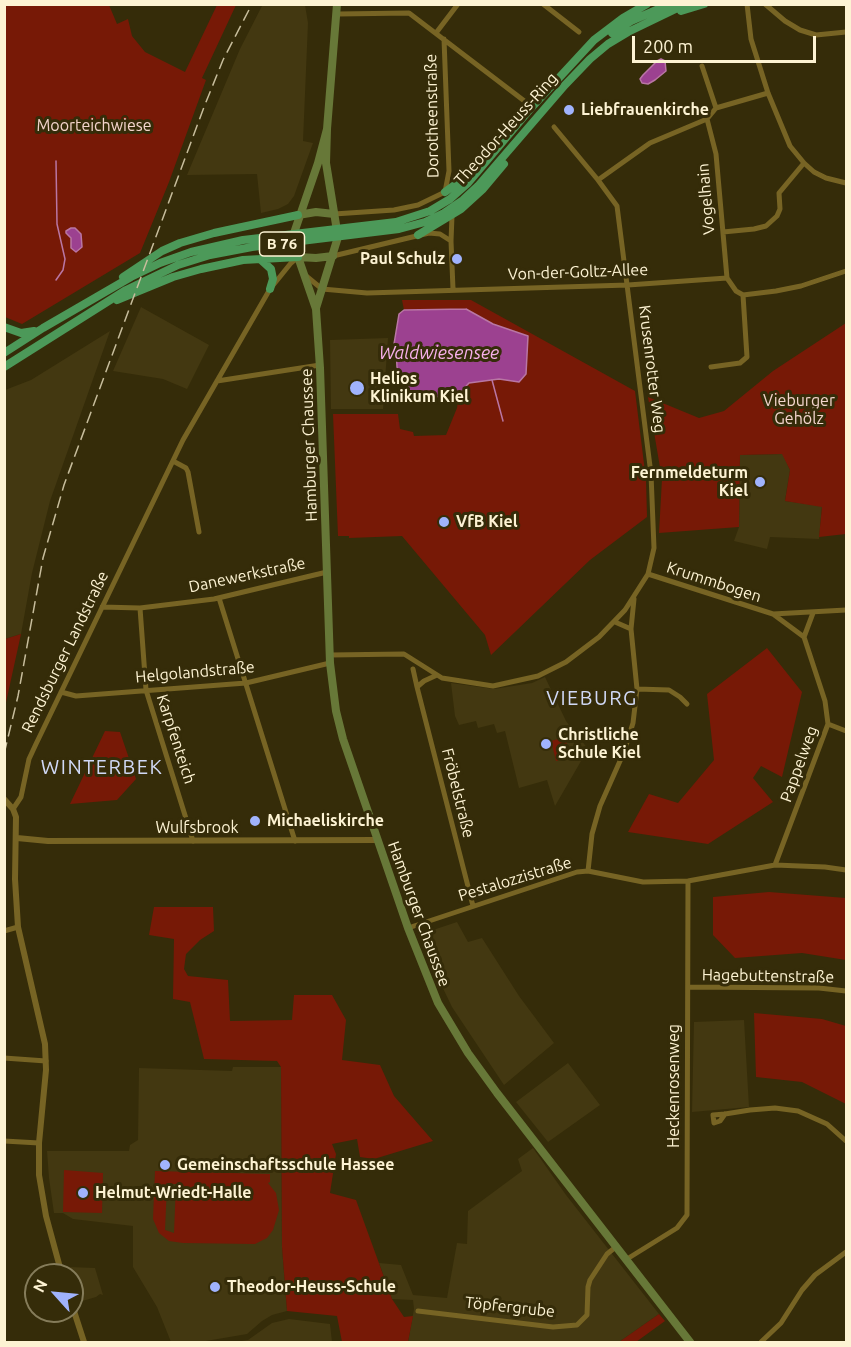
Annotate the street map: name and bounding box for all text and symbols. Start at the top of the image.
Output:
scale bar [635,24,820,62]
text: 200 m [643,36,693,56]
street label: Dorotheenstraße [421,54,443,178]
street label: Theodor-Heuss-Ring [450,69,562,189]
place label: Liebfrauenkirche [581,100,709,120]
marker: Liebfrauenkirche [562,103,576,117]
park label: Moorteichwiese [36,116,152,136]
street label: Vogelhain [693,163,719,235]
road number: B 76 [260,232,304,256]
place label: Paul Schulz [360,249,445,269]
marker: Paul Schulz [450,252,464,266]
street label: Von-der-Goltz-Allee [508,260,648,284]
street label: Krusenrotter Weg [635,304,669,434]
water label: Waldwiesensee [379,342,499,364]
street label: Hamburger Chaussee [297,368,321,522]
place label: Helios Klinikum Kiel [370,369,469,407]
marker: Helios Klinikum Kiel [348,379,366,397]
park label: Vieburger Gehölz [763,391,835,429]
place label: Fernmeldeturm Kiel [631,463,748,501]
marker: Fernmeldeturm Kiel [753,475,767,489]
place label: VfB Kiel [456,512,518,532]
marker: VfB Kiel [437,515,451,529]
street label: Danewerkstraße [187,553,307,597]
street label: Krummbogen [664,558,764,606]
street label: Rendsburger Landstraße [17,568,113,736]
street label: Helgolandstraße [135,657,255,687]
district label: VIEBURG [546,686,638,710]
street label: Karpfenteich [153,692,199,786]
street label: Pappelweg [776,723,822,805]
place label: Christliche Schule Kiel [558,725,641,763]
marker: Christliche Schule Kiel [539,737,553,751]
street label: Fröbelstraße [438,746,478,840]
district label: WINTERBEK [41,755,163,779]
place label: Michaeliskirche [267,811,384,831]
marker: Michaeliskirche [248,814,262,828]
street label: Wulfsbrook [155,818,239,838]
street label: Hamburger Chaussee [384,839,454,989]
street label: Pestalozzistraße [456,853,574,905]
street label: Hagebuttenstraße [702,965,834,987]
street label: Heckenrosenweg [664,1024,684,1148]
place label: Gemeinschaftsschule Hassee [177,1155,394,1175]
marker: Gemeinschaftsschule Hassee [158,1158,172,1172]
place label: Helmut-Wriedt-Halle [95,1183,251,1203]
marker: Helmut-Wriedt-Halle [76,1186,90,1200]
north arrow [24,1263,84,1323]
text: N [29,1276,50,1295]
place label: Theodor-Heuss-Schule [227,1277,396,1297]
marker: Theodor-Heuss-Schule [208,1280,222,1294]
street label: Töpfergrube [464,1293,556,1321]

